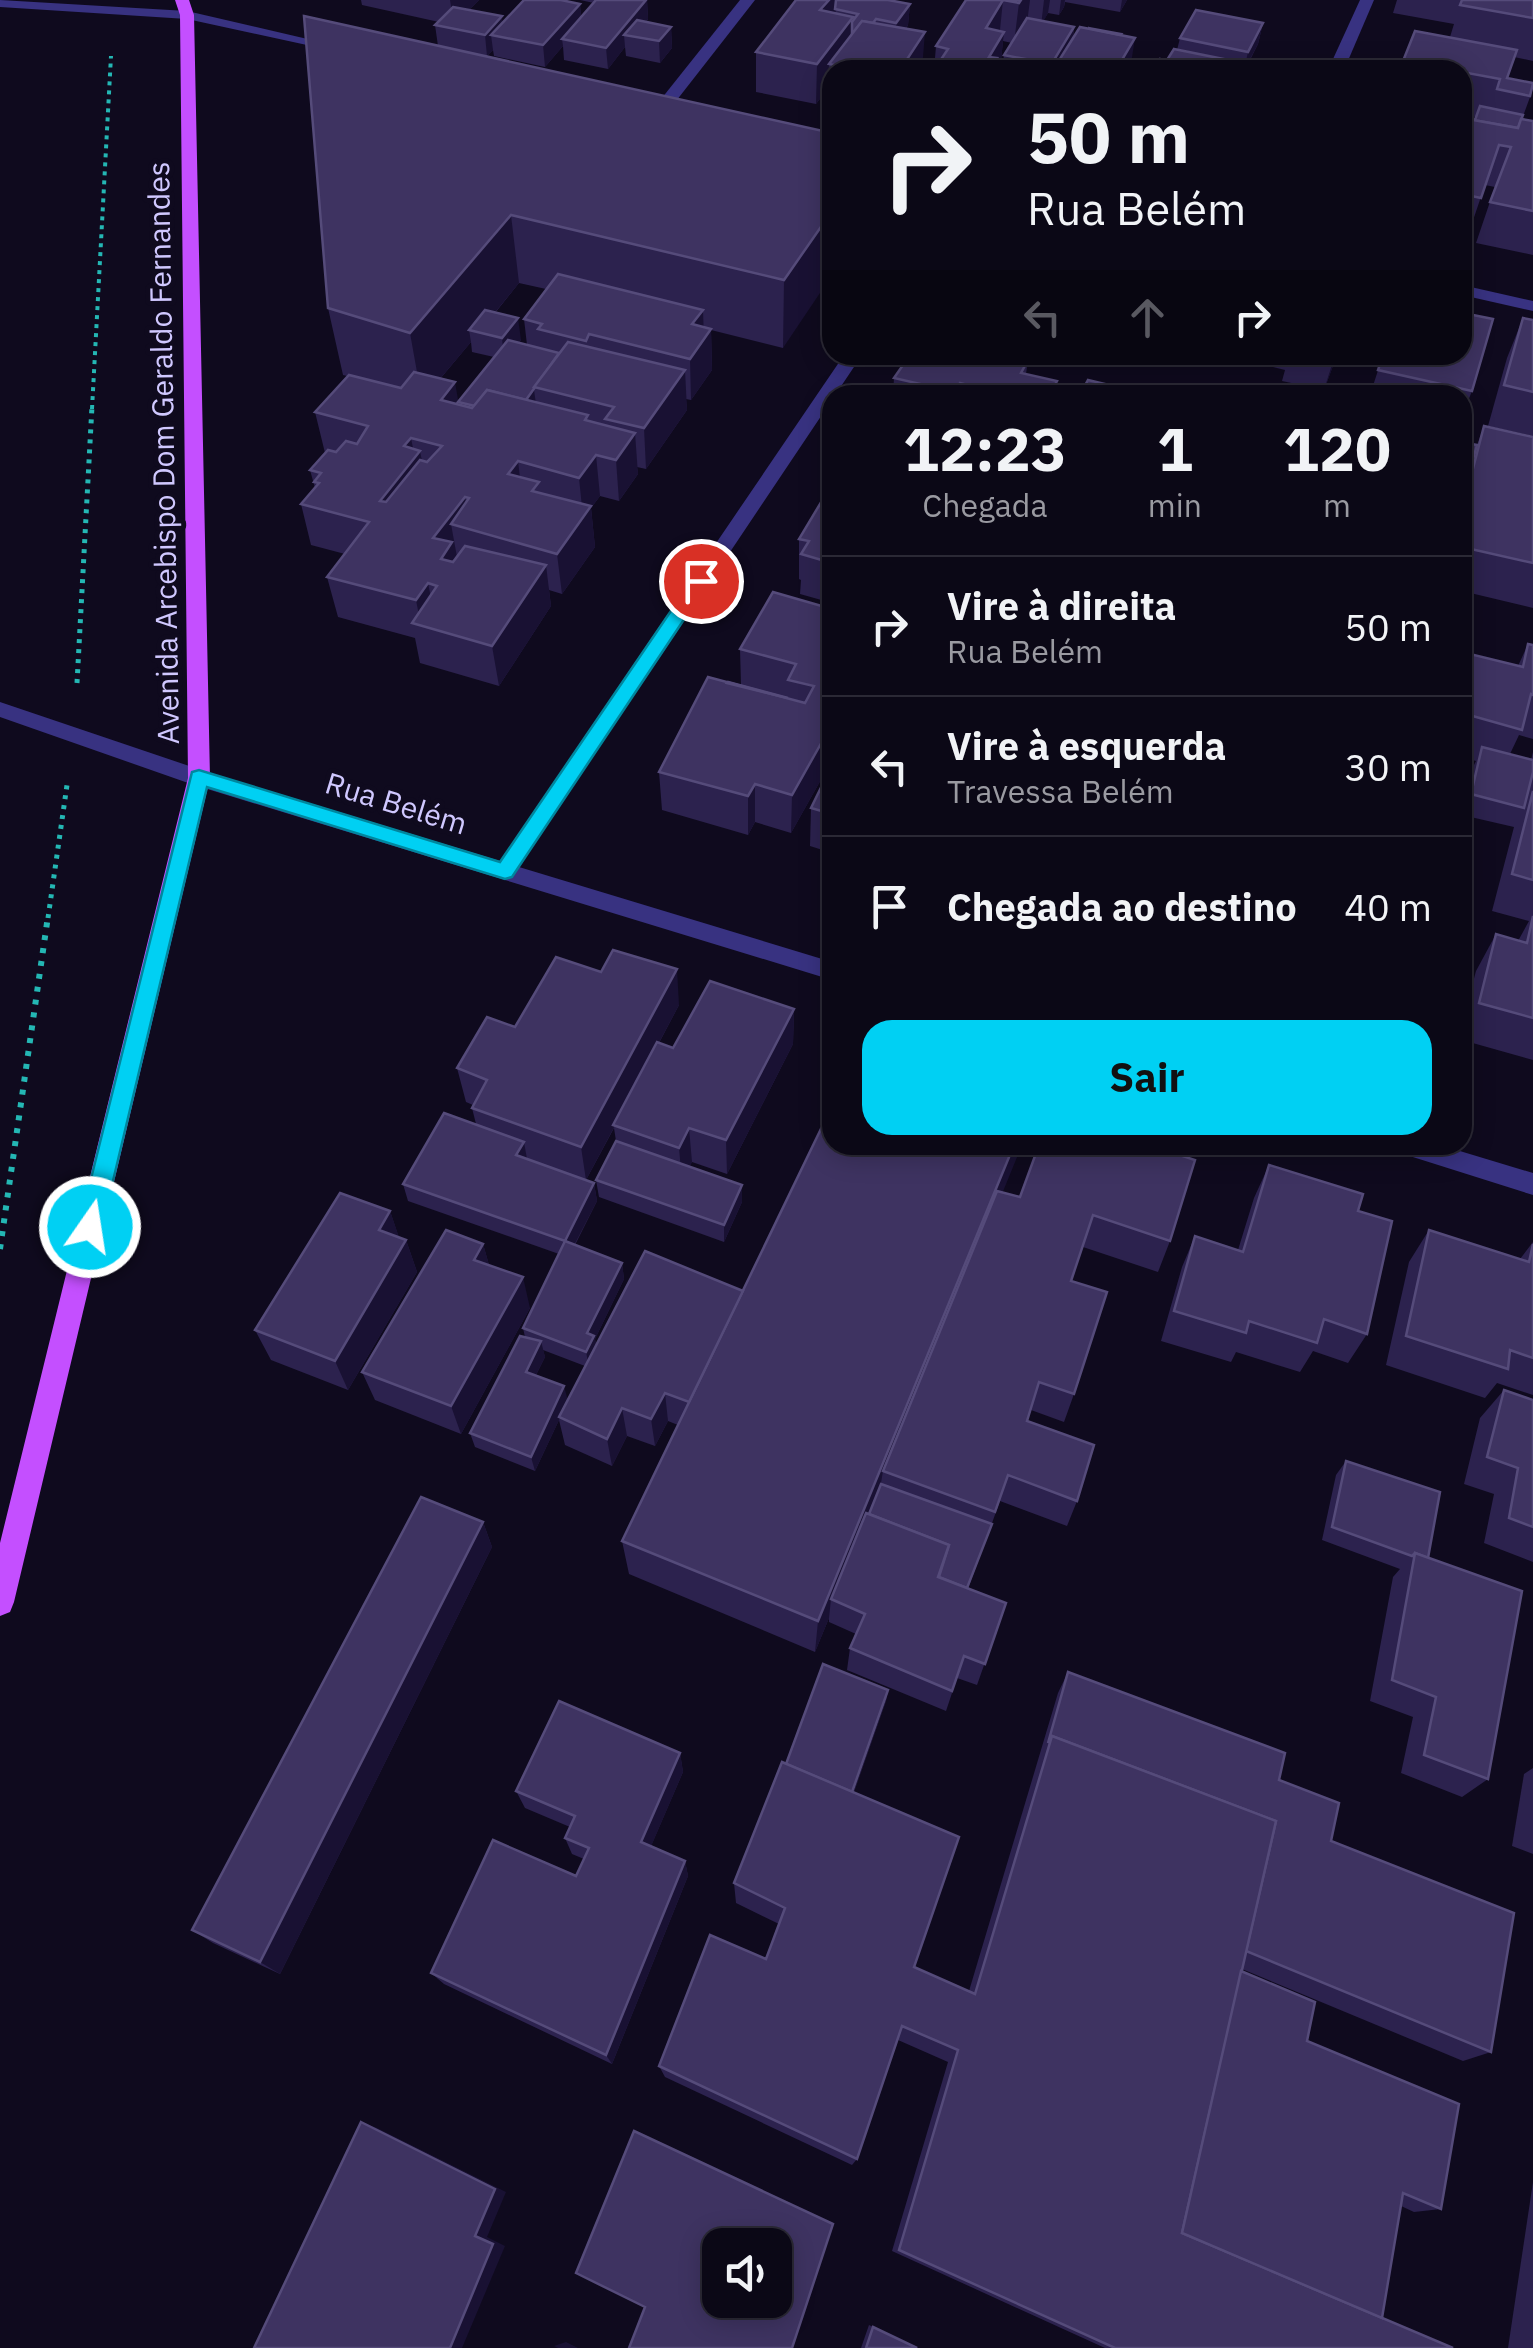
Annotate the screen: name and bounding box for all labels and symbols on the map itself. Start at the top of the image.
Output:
street label: Avenida Arcebispo Dom Geraldo Fernandes [138,161,187,745]
pin [659,539,744,624]
street label: Rua Belém [321,763,472,843]
position arrow [38,1175,142,1279]

